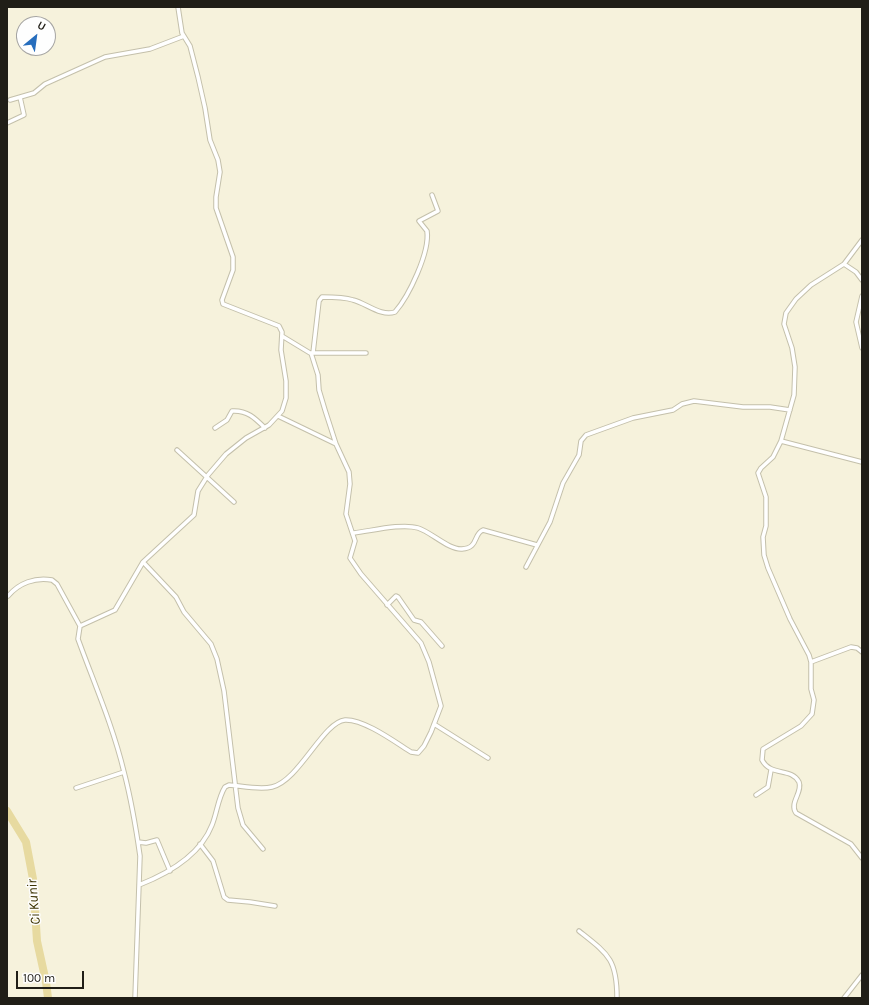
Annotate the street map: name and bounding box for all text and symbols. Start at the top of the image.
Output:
north arrow [16,16,56,56]
text: U [35,18,48,33]
water label: Ci Kunir [24,878,44,926]
scale bar [18,963,86,989]
text: 100 m [23,971,55,985]

